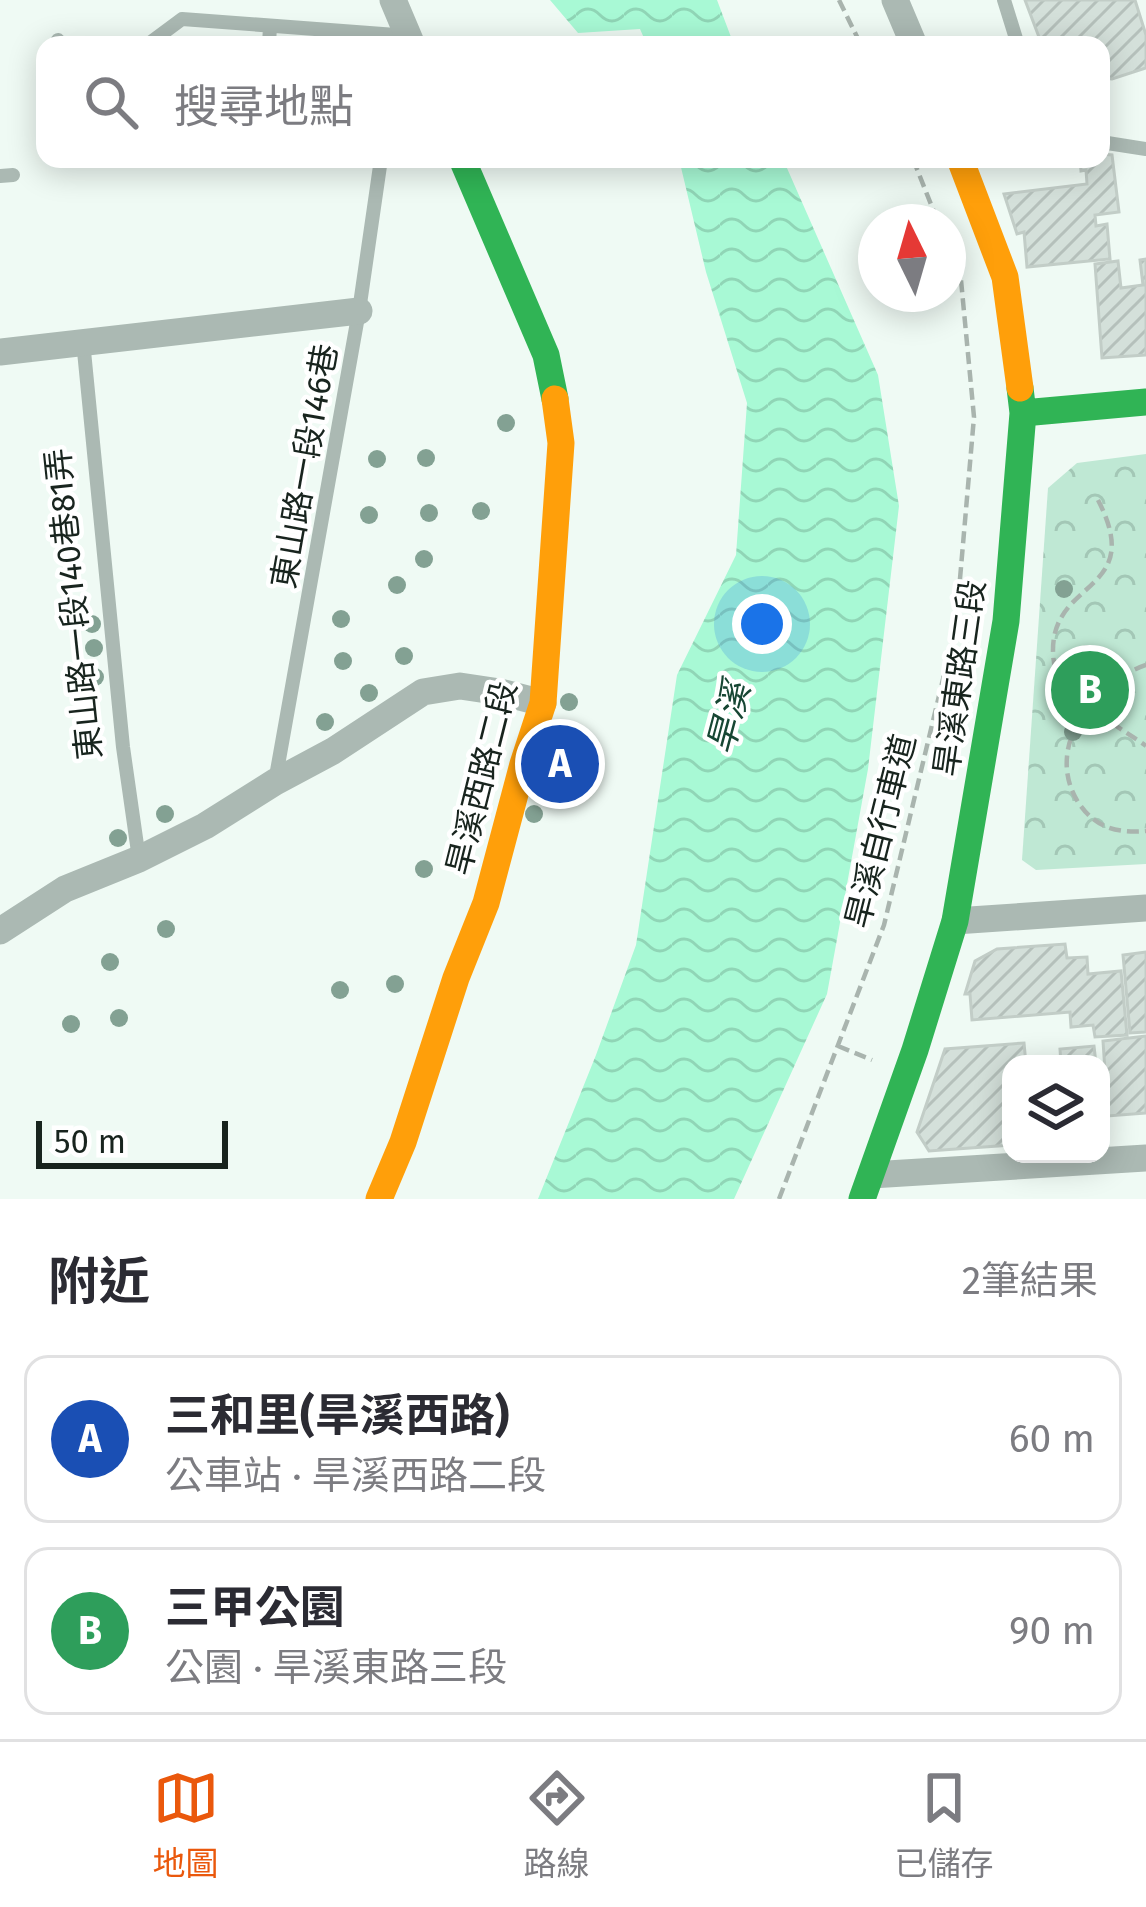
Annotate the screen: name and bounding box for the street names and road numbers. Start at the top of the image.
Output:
street label: 東山路一段146巷 [264,341,346,591]
street label: 東山路一段140巷81弄 [38,446,110,762]
street label: 旱溪東路三段 [926,577,994,779]
street label: 旱溪西路二段 [439,677,525,879]
street label: 旱溪自行車道 [838,730,924,932]

